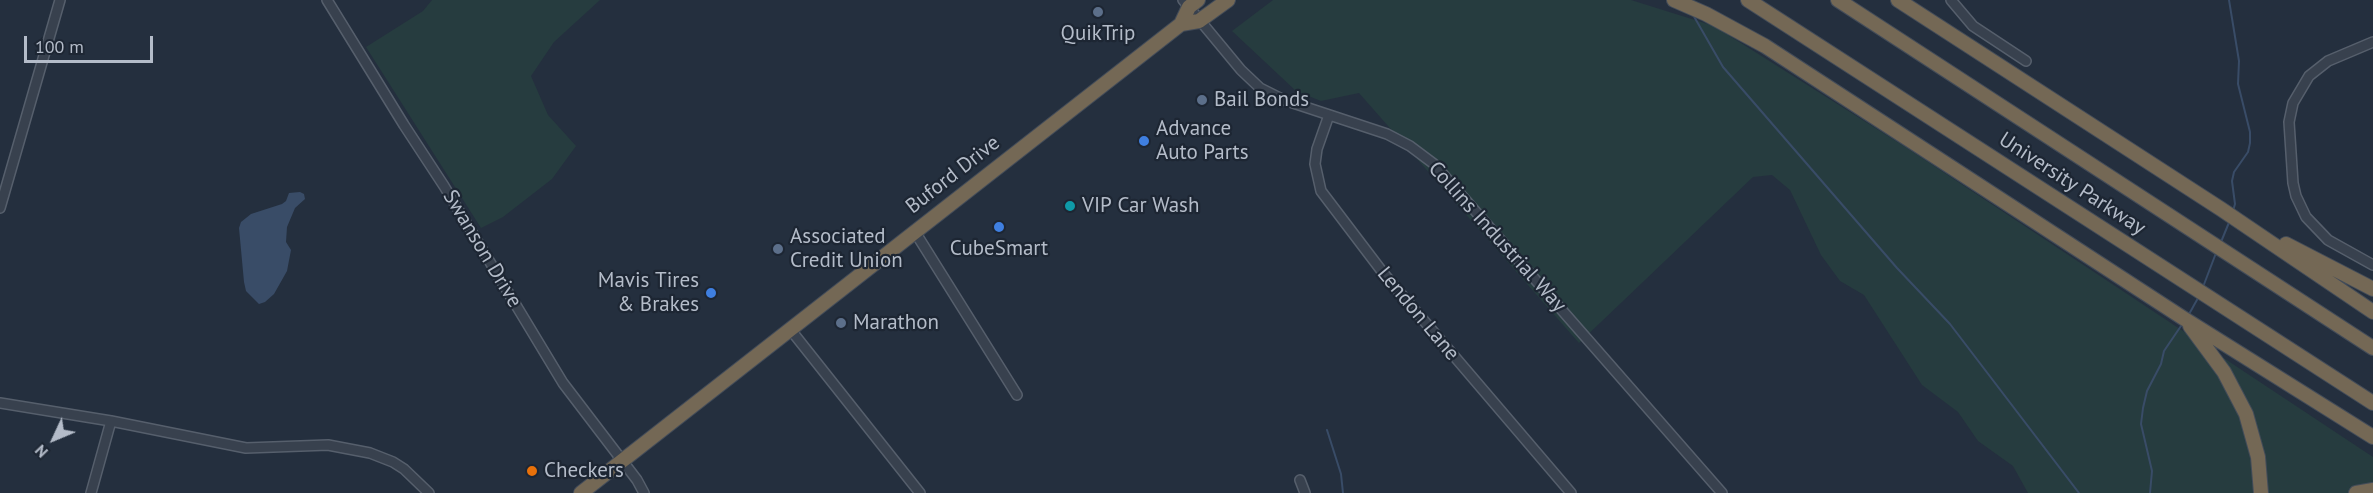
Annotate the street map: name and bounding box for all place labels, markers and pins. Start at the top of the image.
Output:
marker: QuikTrip [1091,5,1105,19]
place label: QuikTrip [1061,21,1135,47]
place label: Bail Bonds [1214,87,1309,113]
marker: Bail Bonds [1195,93,1209,107]
place label: Advance Auto Parts [1156,116,1249,166]
marker: Advance Auto Parts [1137,134,1151,148]
place label: VIP Car Wash [1082,193,1199,219]
marker: VIP Car Wash [1063,199,1077,213]
marker: CubeSmart [992,220,1006,234]
place label: Associated Credit Union [790,224,903,274]
place label: CubeSmart [950,236,1048,262]
marker: Associated Credit Union [771,242,785,256]
place label: Mavis Tires & Brakes [598,268,699,318]
marker: Mavis Tires & Brakes [704,286,718,300]
place label: Marathon [853,310,939,336]
marker: Marathon [834,316,848,330]
place label: Checkers [544,458,624,484]
marker: Checkers [525,464,539,478]

